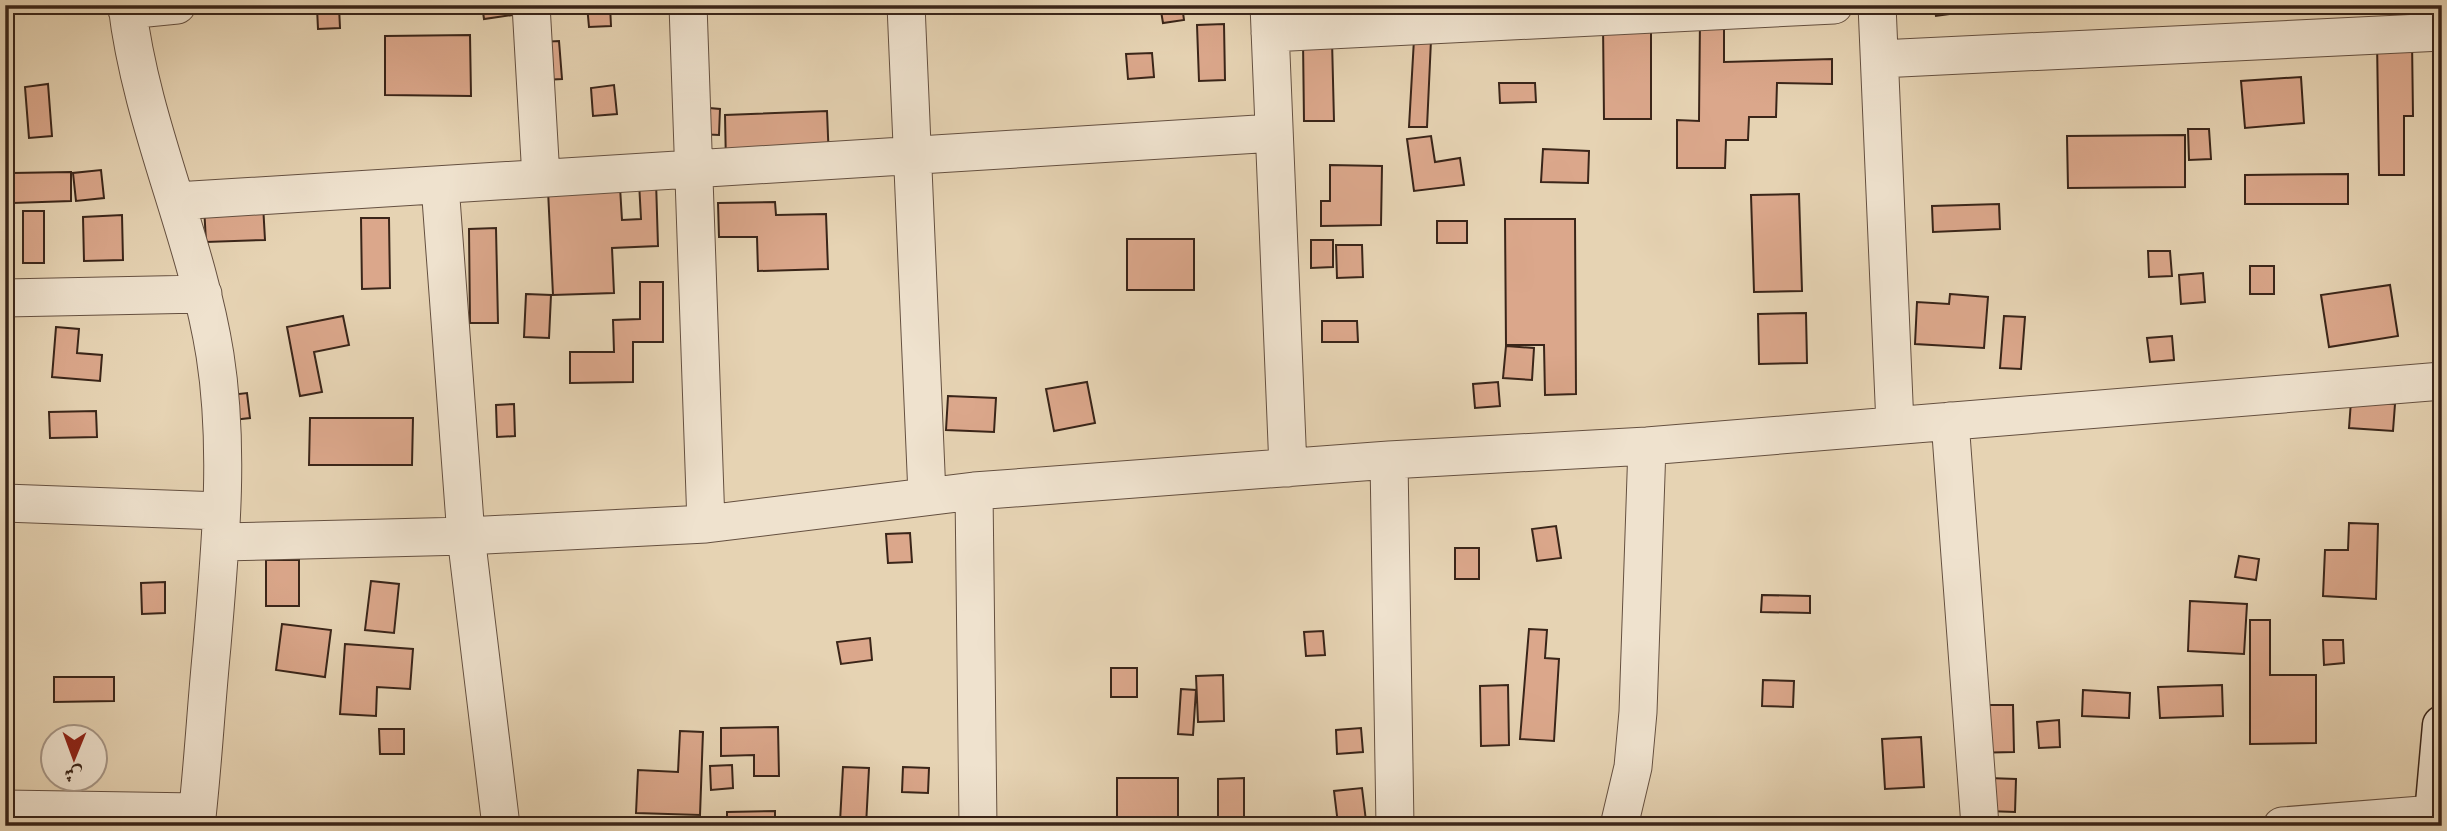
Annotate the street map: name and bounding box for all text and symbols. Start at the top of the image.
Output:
north arrow [38,722,108,792]
text: ش [64,763,83,786]

